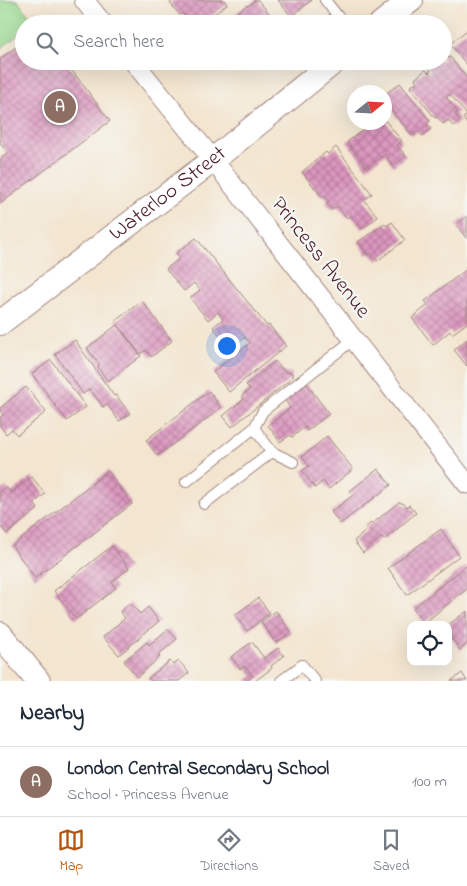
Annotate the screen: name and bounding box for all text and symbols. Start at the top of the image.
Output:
search box [15,15,452,70]
icon: search [33,29,61,57]
text: Search here [73,29,164,56]
north arrow [347,85,392,130]
pin: A [44,88,76,126]
street label: Waterloo Street [103,138,235,250]
street label: Princess Avenue [262,190,378,326]
your location [214,333,240,359]
map controls [407,621,452,666]
button: locate [407,621,452,666]
text: Nearby [20,699,84,729]
text: London Central Secondary School [67,756,329,783]
text: A [31,770,41,794]
text: 100 m [412,770,447,794]
text: School · Princess Avenue [67,783,229,807]
tab: Map [57,826,85,877]
tab: Directions [200,826,258,877]
tab: Saved [373,826,410,877]

